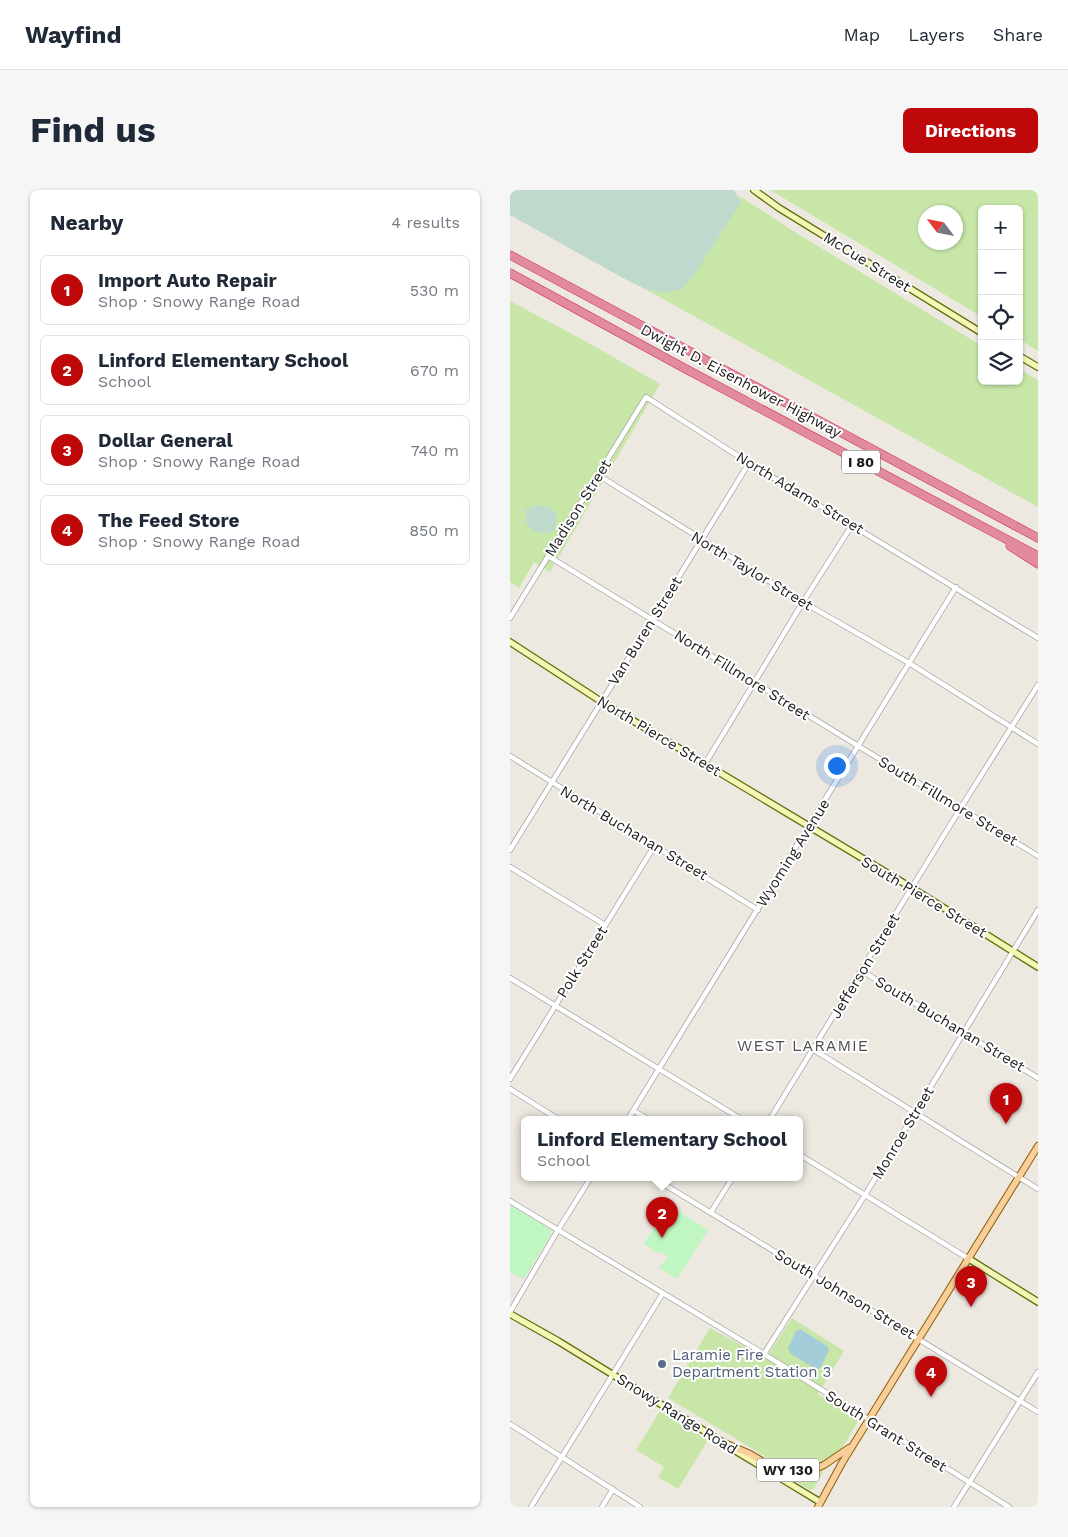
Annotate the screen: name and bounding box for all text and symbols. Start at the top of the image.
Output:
text: Wayfind [25,21,121,49]
text: Map [843,24,880,45]
text: Layers [908,24,965,45]
text: Share [993,24,1043,45]
button: Directions [903,108,1038,153]
text: Find us [30,109,156,151]
north arrow [918,205,963,250]
map controls [978,205,1023,385]
button: + [978,205,1023,250]
text: Nearby [50,210,123,235]
text: 4 results [391,213,460,232]
street label: McCue Street [820,228,915,296]
button: − [978,250,1023,295]
text: Import Auto Repair [98,269,277,292]
text: 1 [64,281,70,300]
text: 530 m [410,281,459,300]
text: Shop · Snowy Range Road [98,292,300,311]
button: locate [978,295,1023,340]
street label: Dwight D. Eisenhower Highway [638,320,845,442]
button: layers [978,340,1023,385]
text: Linford Elementary School [98,349,348,372]
text: 2 [62,361,72,380]
text: 670 m [410,361,459,380]
text: School [98,372,151,391]
text: Dollar General [98,429,233,452]
text: 3 [62,441,72,460]
text: 740 m [411,441,459,460]
street label: North Adams Street [733,448,868,539]
road number: I 80 [842,450,880,474]
text: Shop · Snowy Range Road [98,452,300,471]
street label: Madison Street [541,456,615,560]
text: The Feed Store [98,509,240,532]
text: 4 [62,521,72,540]
text: 850 m [409,521,459,540]
street label: North Taylor Street [688,528,817,615]
text: Shop · Snowy Range Road [98,532,300,551]
street label: Van Buren Street [604,573,686,689]
street label: North Fillmore Street [671,626,814,725]
street label: North Pierce Street [594,692,725,780]
street label: South Fillmore Street [875,752,1021,850]
your location [824,753,850,779]
street label: North Buchanan Street [557,782,712,885]
street label: Wyoming Avenue [752,796,834,910]
street label: South Pierce Street [858,852,991,942]
street label: Jefferson Street [827,910,904,1022]
street label: Polk Street [553,922,611,1001]
street label: South Buchanan Street [872,972,1029,1076]
district label: WEST LARAMIE [737,1036,869,1055]
street label: Monroe Street [868,1083,938,1183]
pin: 1 [990,1083,1022,1124]
popup [521,1116,803,1181]
text: Linford Elementary School [537,1128,787,1151]
text: School [537,1151,590,1170]
pin: 2 [646,1197,678,1238]
street label: South Johnson Street [772,1245,919,1343]
pin: 3 [955,1266,987,1307]
place label: Laramie Fire Department Station 3 [672,1346,831,1381]
pin: 4 [915,1356,947,1397]
marker: Laramie Fire Department Station 3 [656,1358,668,1370]
street label: Snowy Range Road [613,1370,741,1458]
street label: South Grant Street [822,1386,951,1476]
road number: WY 130 [757,1458,819,1482]

